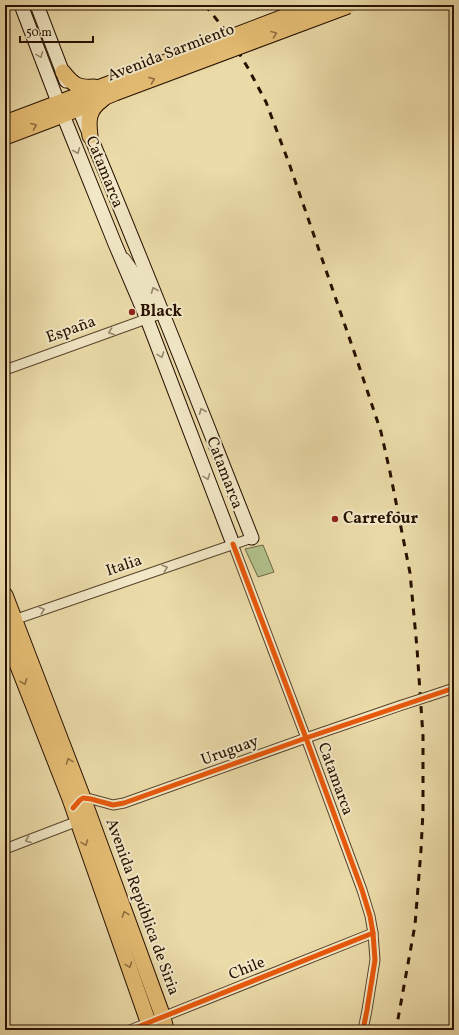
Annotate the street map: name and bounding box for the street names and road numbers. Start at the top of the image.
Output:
street label: Avenida Sarmiento [104,19,238,87]
street label: Catamarca [80,133,128,211]
street label: España [43,311,99,349]
street label: Catamarca [200,434,248,512]
street label: Italia [103,550,145,582]
street label: Uruguay [198,730,262,772]
street label: Catamarca [312,740,358,818]
street label: Avenida República de Siria [100,816,184,998]
street label: Chile [226,952,268,986]

